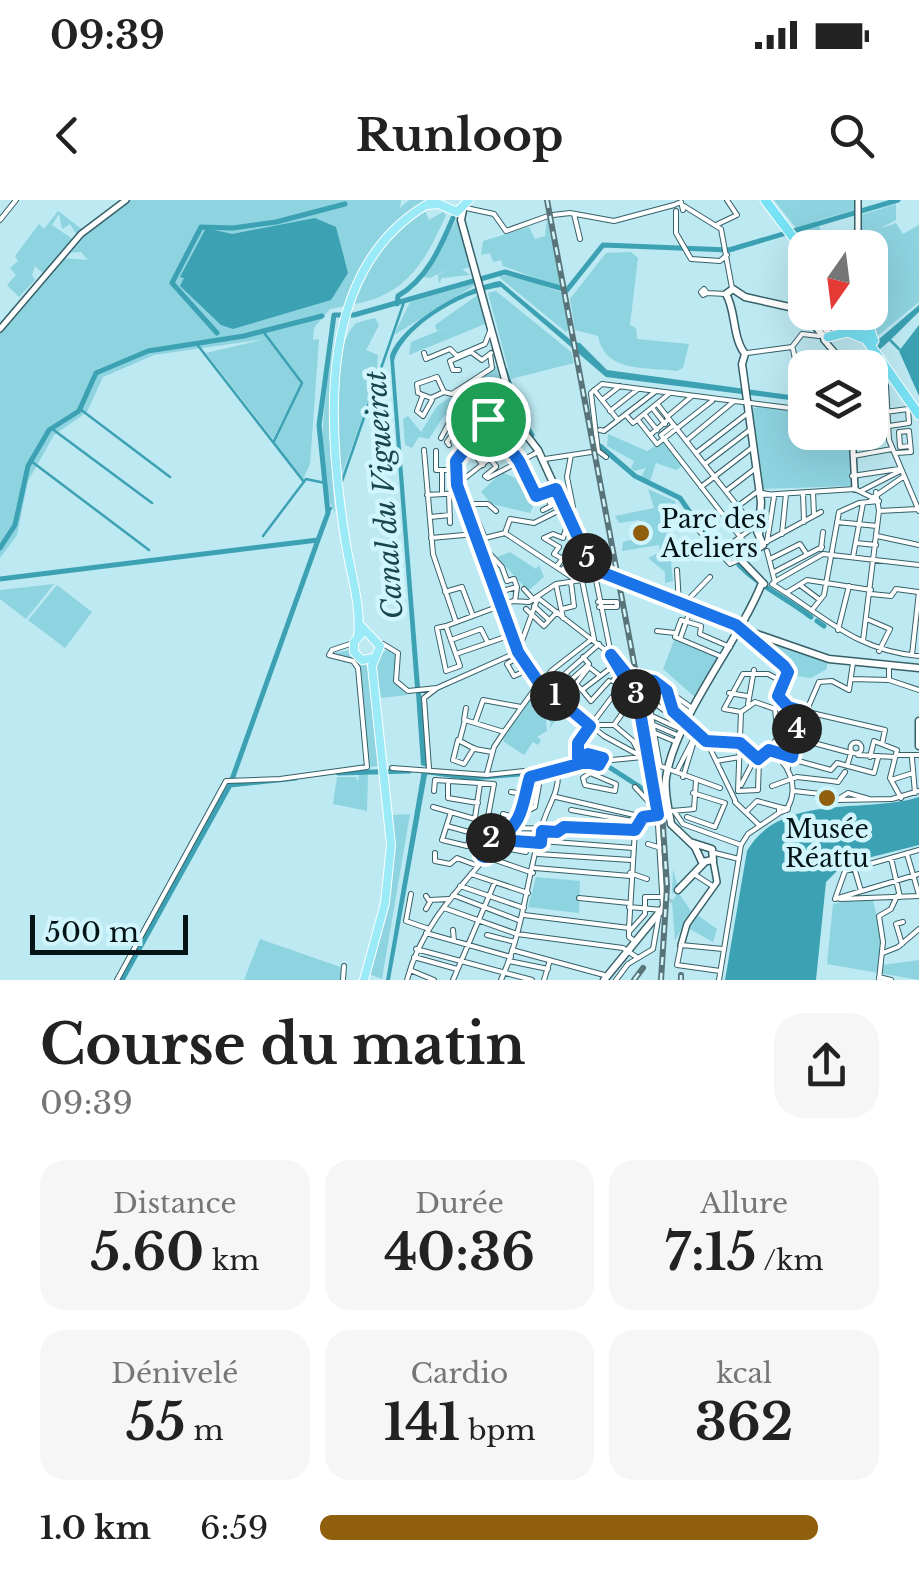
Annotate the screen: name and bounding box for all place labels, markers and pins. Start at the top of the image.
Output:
pin [446,377,531,462]
place label: Parc des Ateliers [660,504,767,564]
marker: Parc des Ateliers [630,522,652,544]
pin: 5 [562,533,612,583]
pin: 3 [611,669,661,719]
pin: 1 [530,671,580,721]
pin: 4 [772,704,822,754]
marker: Musée Réattu [816,787,838,809]
pin: 2 [466,813,516,863]
place label: Musée Réattu [785,814,869,874]

